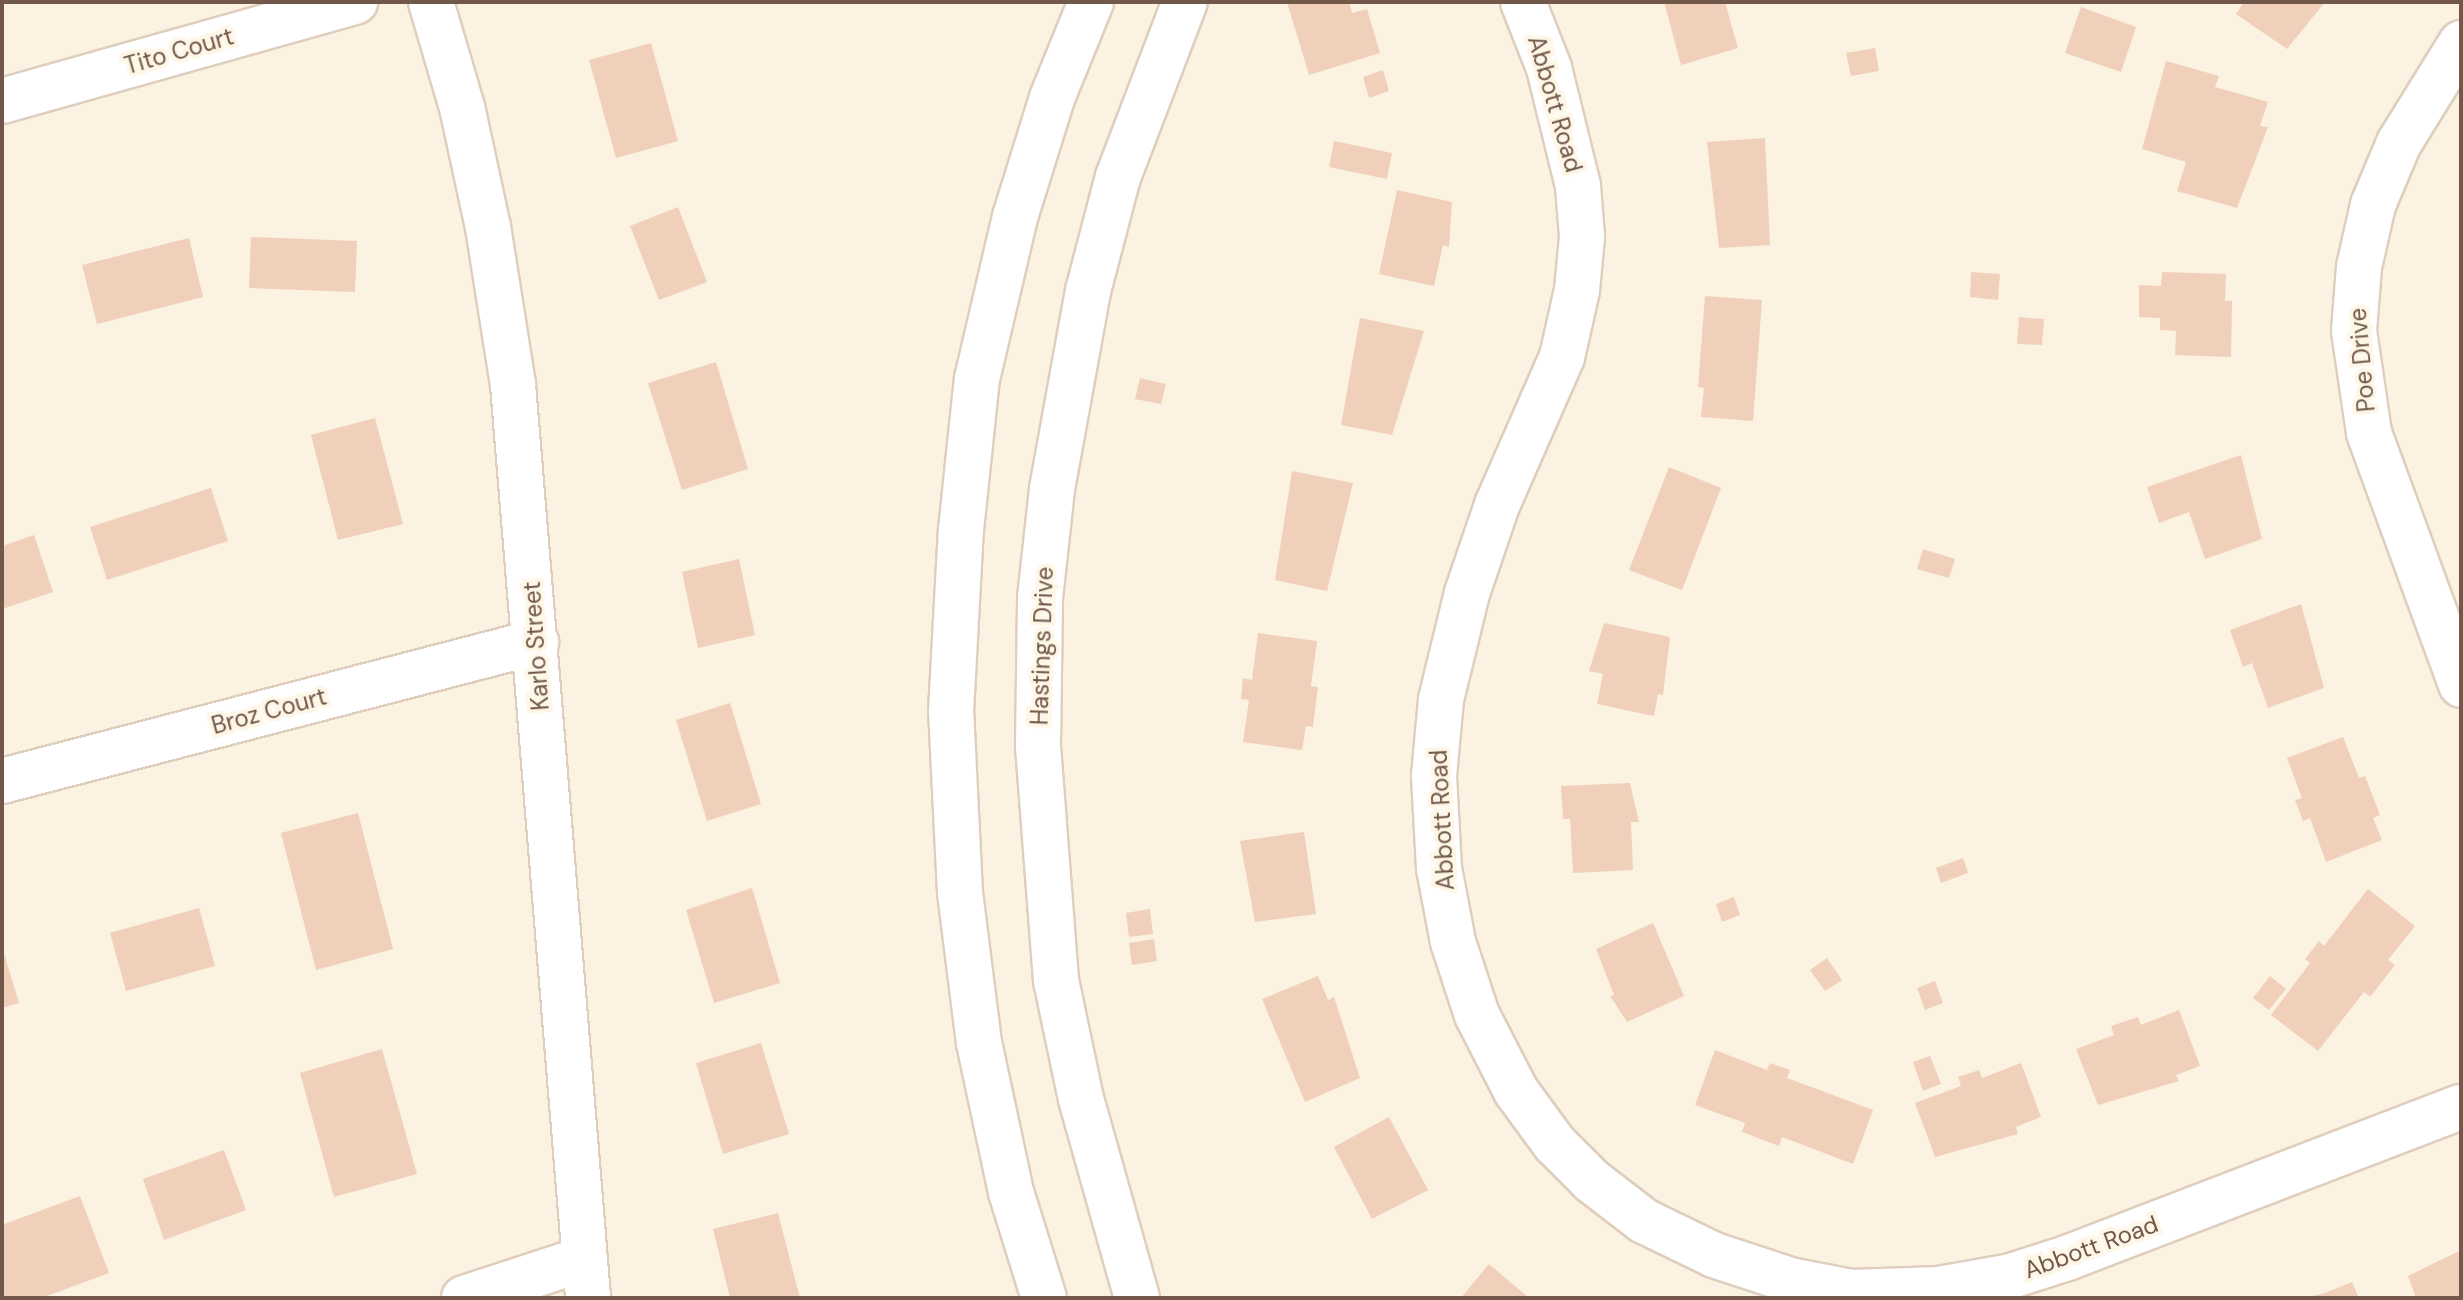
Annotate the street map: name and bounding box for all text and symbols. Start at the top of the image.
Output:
street label: Tito Court [121,22,237,80]
street label: Abbott Road [1522,32,1588,176]
street label: Poe Drive [2343,307,2381,413]
street label: Hastings Drive [1025,566,1059,726]
street label: Karlo Street [517,580,555,712]
street label: Broz Court [208,682,330,740]
street label: Abbott Road [1424,749,1460,891]
street label: Abbott Road [2020,1209,2162,1285]

